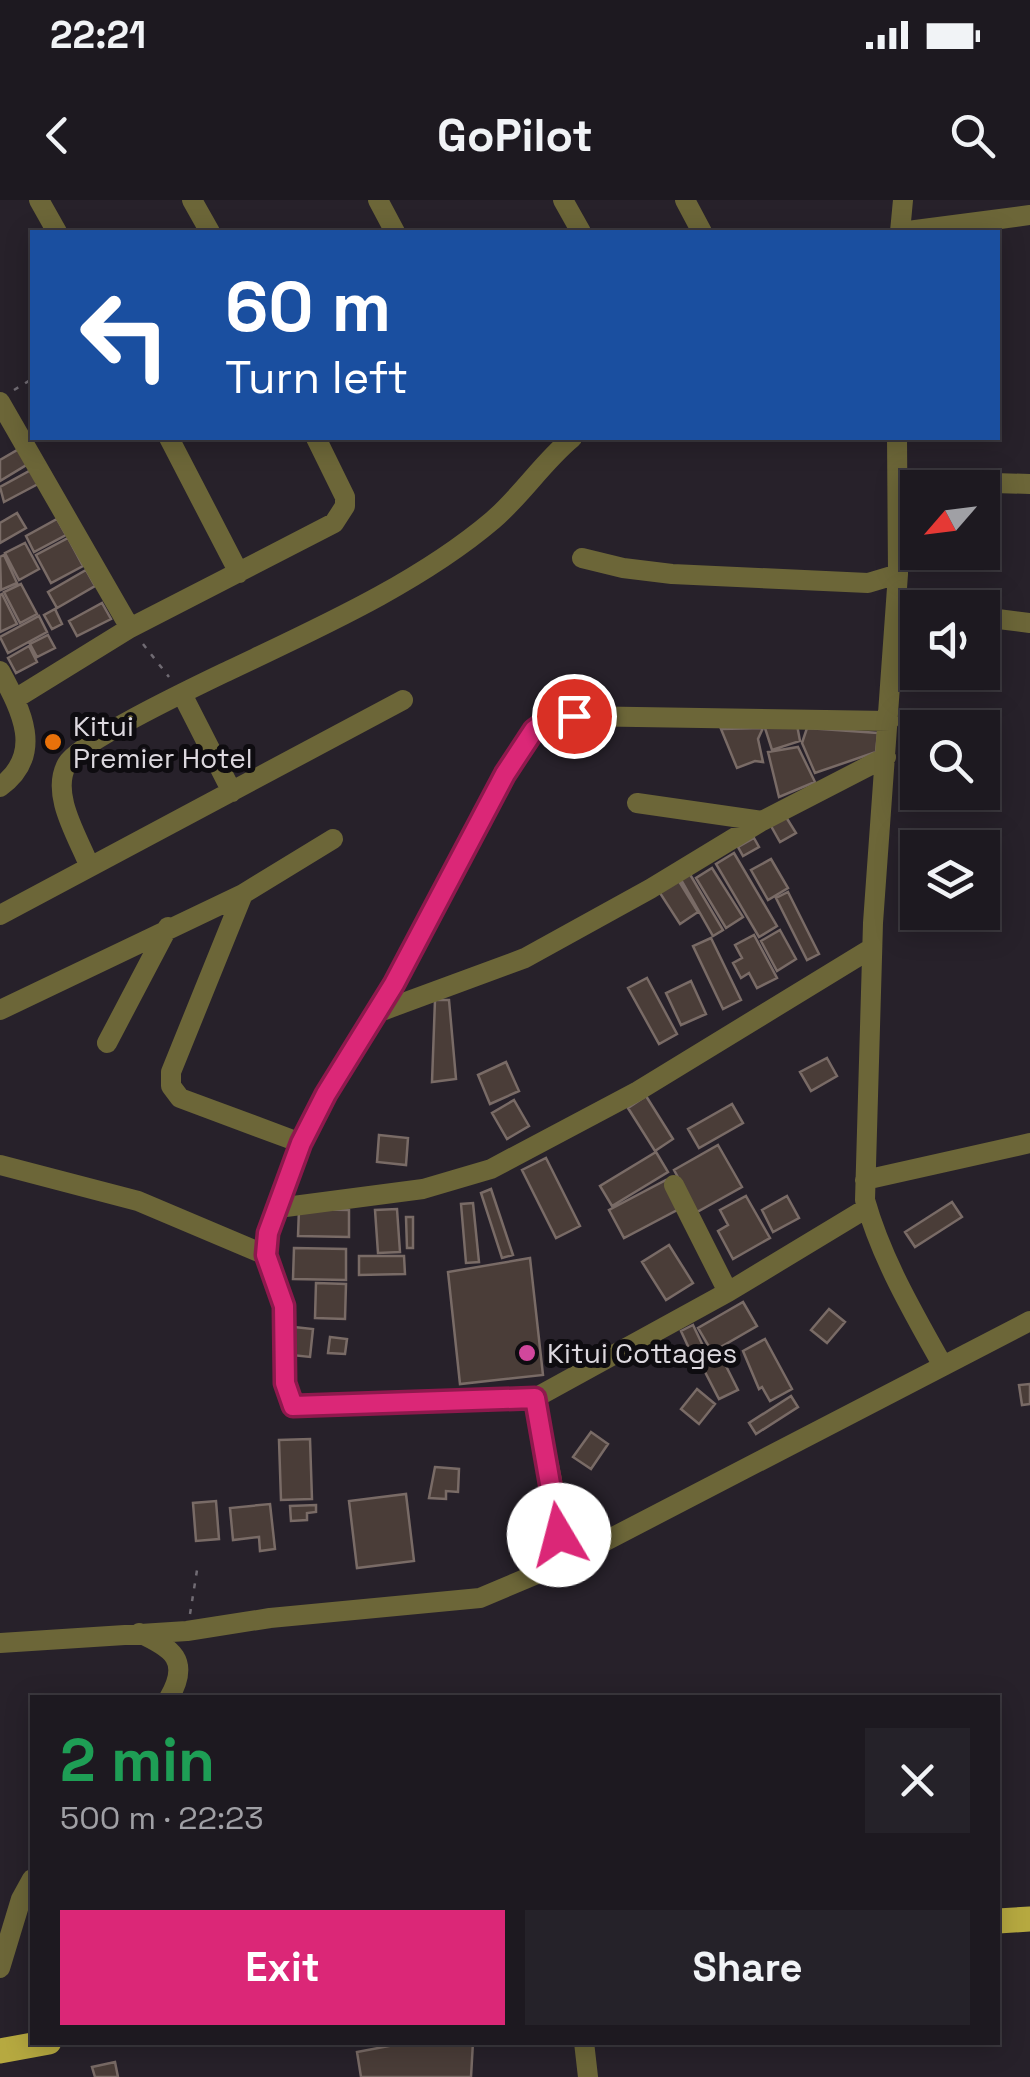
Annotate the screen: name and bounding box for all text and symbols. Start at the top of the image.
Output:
text: 22:21 [50,11,146,59]
text: GoPilot [437,107,593,164]
icon: back [30,108,85,163]
icon: search [945,108,1000,163]
text: 60 m [225,262,391,351]
icon: left [60,270,190,400]
text: Turn left [225,349,408,406]
north arrow [900,470,1000,570]
map controls [900,470,1000,930]
button: sound [900,590,1000,690]
pin [532,674,617,759]
icon: arrive [547,689,602,744]
place label: Kitui Premier Hotel [73,708,253,776]
button: search [900,710,1000,810]
marker: Kitui Premier Hotel [42,731,64,753]
button: layers [900,830,1000,930]
place label: Kitui Cottages [547,1335,737,1371]
marker: Kitui Cottages [516,1342,538,1364]
position arrow [507,1483,611,1587]
text: 2 min [60,1722,215,1799]
button: close [865,1728,970,1833]
text: 500 m · 22:23 [60,1798,264,1838]
button: Exit [60,1910,505,2025]
button: Share [525,1910,970,2025]

